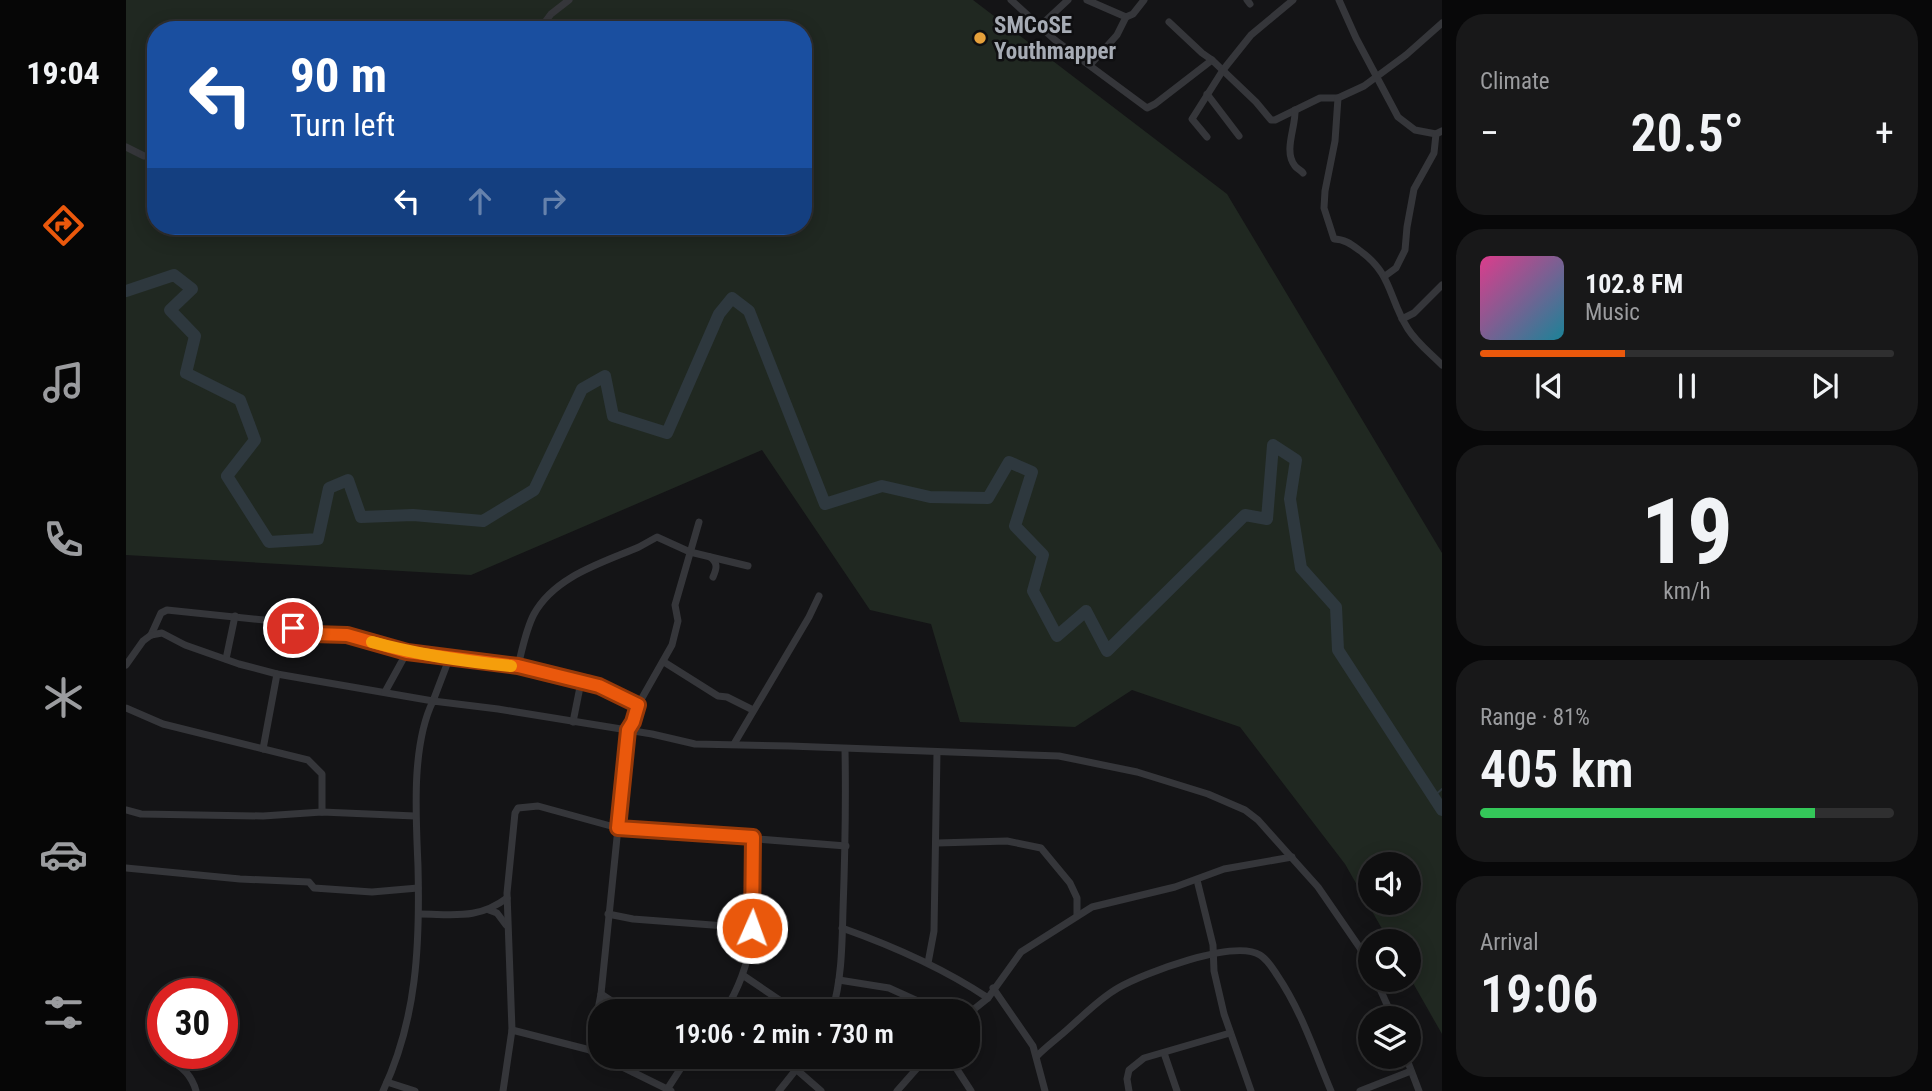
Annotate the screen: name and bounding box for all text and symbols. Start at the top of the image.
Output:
place label: SMCoSE Youthmapper [994,12,1117,65]
marker: SMCoSE Youthmapper [972,30,988,46]
text: 90 m [290,47,387,104]
icon: left [175,49,266,140]
text: 19:04 [26,54,100,92]
text: Climate [1480,68,1550,95]
text: 20.5° [1630,103,1744,164]
text: Turn left [290,106,395,144]
text: − [1480,111,1499,155]
text: + [1875,111,1894,155]
icon: left [388,182,426,220]
icon: ahead [461,182,499,220]
icon: right [534,182,572,220]
icon: directions [39,201,88,250]
text: 102.8 FM [1585,269,1683,299]
text: Music [1585,299,1640,326]
icon: music [39,358,88,407]
icon: previous [1530,367,1568,405]
icon: pause [1668,367,1706,405]
icon: next [1806,367,1844,405]
text: 19 [1641,479,1733,585]
icon: phone [39,515,88,564]
text: km/h [1663,578,1711,605]
pin [263,598,323,658]
icon: arrive [274,609,312,647]
icon: climate [39,673,88,722]
text: Range · 81% [1480,704,1590,731]
text: 405 km [1480,739,1634,800]
icon: car [39,830,88,879]
map controls [1358,852,1421,1069]
button: sound [1358,852,1421,915]
position arrow [715,891,789,965]
button: search [1358,929,1421,992]
text: Arrival [1480,929,1539,956]
text: 19:06 [1480,964,1598,1025]
speed limit sign: 30 [147,978,238,1069]
icon: filters [39,988,88,1037]
button: layers [1358,1006,1421,1069]
text: 19:06 · 2 min · 730 m [674,1019,894,1049]

